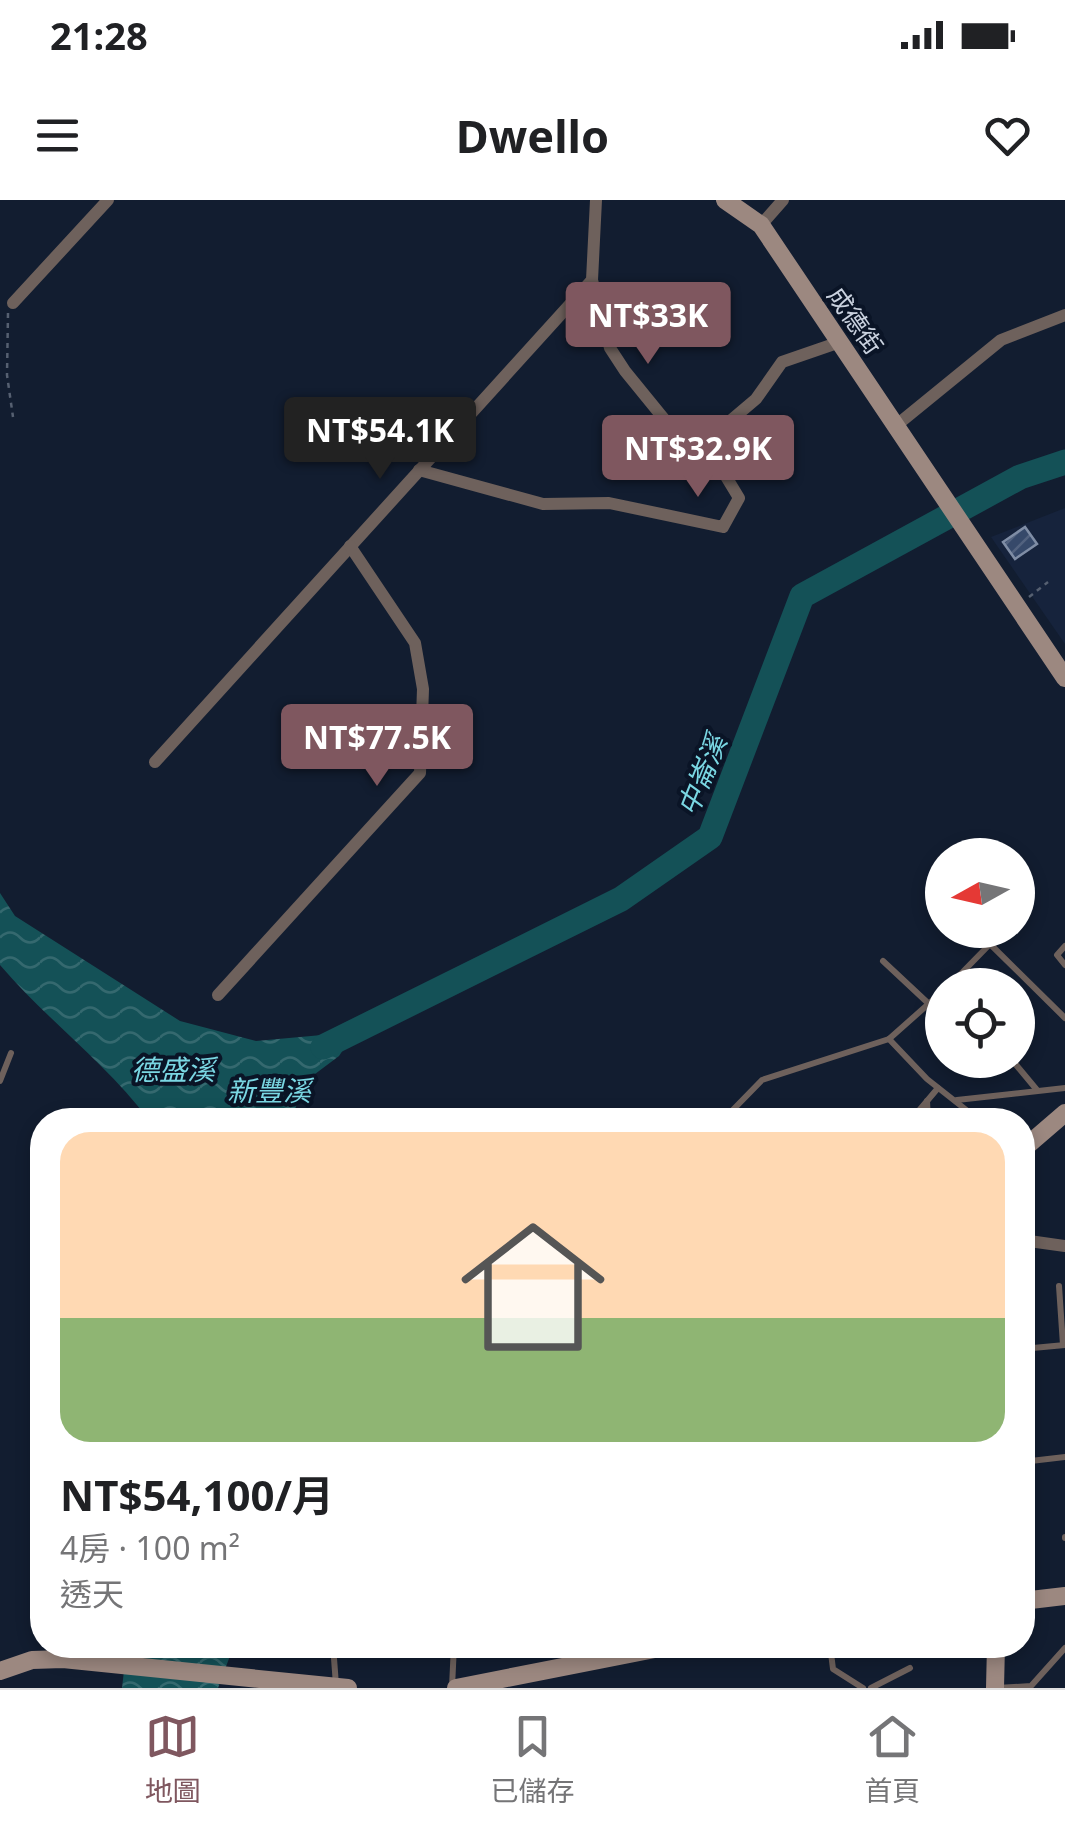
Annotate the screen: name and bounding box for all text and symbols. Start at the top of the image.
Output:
text: 21:28 [50,9,148,61]
text: Dwello [456,105,609,166]
icon: menu [30,108,85,163]
icon: heart [980,108,1035,163]
street label: 成德街 [821,280,891,360]
pin: NT$33K [567,282,729,367]
text: NT$33K [588,293,708,336]
pin: NT$54.1K [277,397,483,482]
text: NT$54.1K [306,408,454,451]
pin: NT$32.9K [595,415,801,500]
text: NT$32.9K [624,426,772,469]
pin: NT$77.5K [274,704,480,789]
text: NT$77.5K [303,715,451,758]
water label: 中崙溪 [668,725,736,821]
north arrow [925,838,1035,948]
map controls [925,838,1035,1078]
button: locate [925,968,1035,1078]
water label: 德盛溪 [131,1050,219,1088]
water label: 新豐溪 [227,1071,315,1109]
icon: home [443,1197,623,1377]
text: NT$54,100/月 [60,1466,334,1523]
text: 4房 · 100 m² [60,1526,240,1569]
text: 透天 [60,1572,124,1615]
tab: 地圖 [145,1709,201,1809]
tab: 已儲存 [490,1709,574,1809]
tab: 首頁 [864,1709,920,1809]

